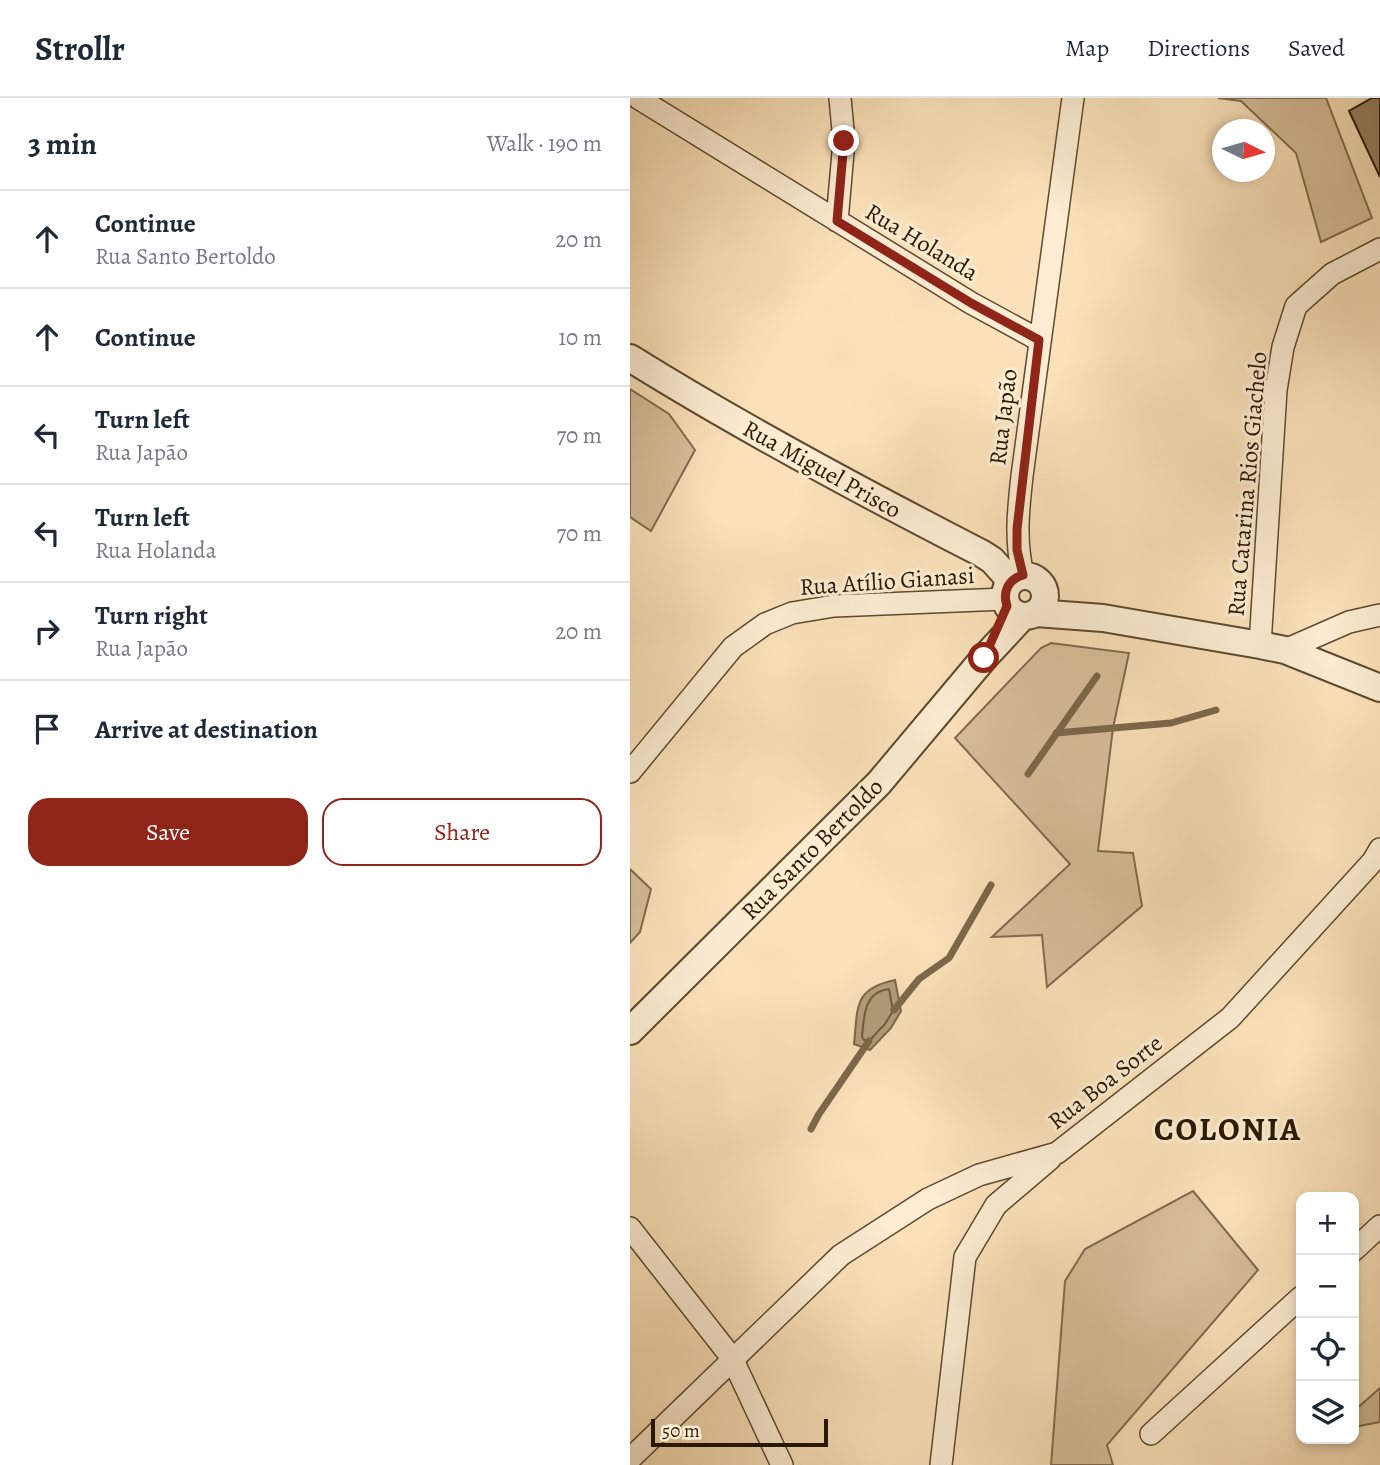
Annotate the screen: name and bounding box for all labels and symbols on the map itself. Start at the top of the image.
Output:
north arrow [1212,119,1275,182]
route end [828,125,859,156]
street label: Rua Holanda [859,196,985,289]
street label: Rua Catarina Rios Giachelo [1219,350,1275,618]
street label: Rua Japão [981,367,1025,467]
street label: Rua Miguel Prisco [737,412,907,526]
street label: Rua Atílio Gianasi [799,559,975,603]
route start [968,642,999,673]
street label: Rua Santo Bertoldo [734,771,890,927]
street label: Rua Boa Sorte [1041,1027,1169,1137]
district label: COLONIA [1154,1107,1302,1151]
scale bar [651,1416,828,1448]

